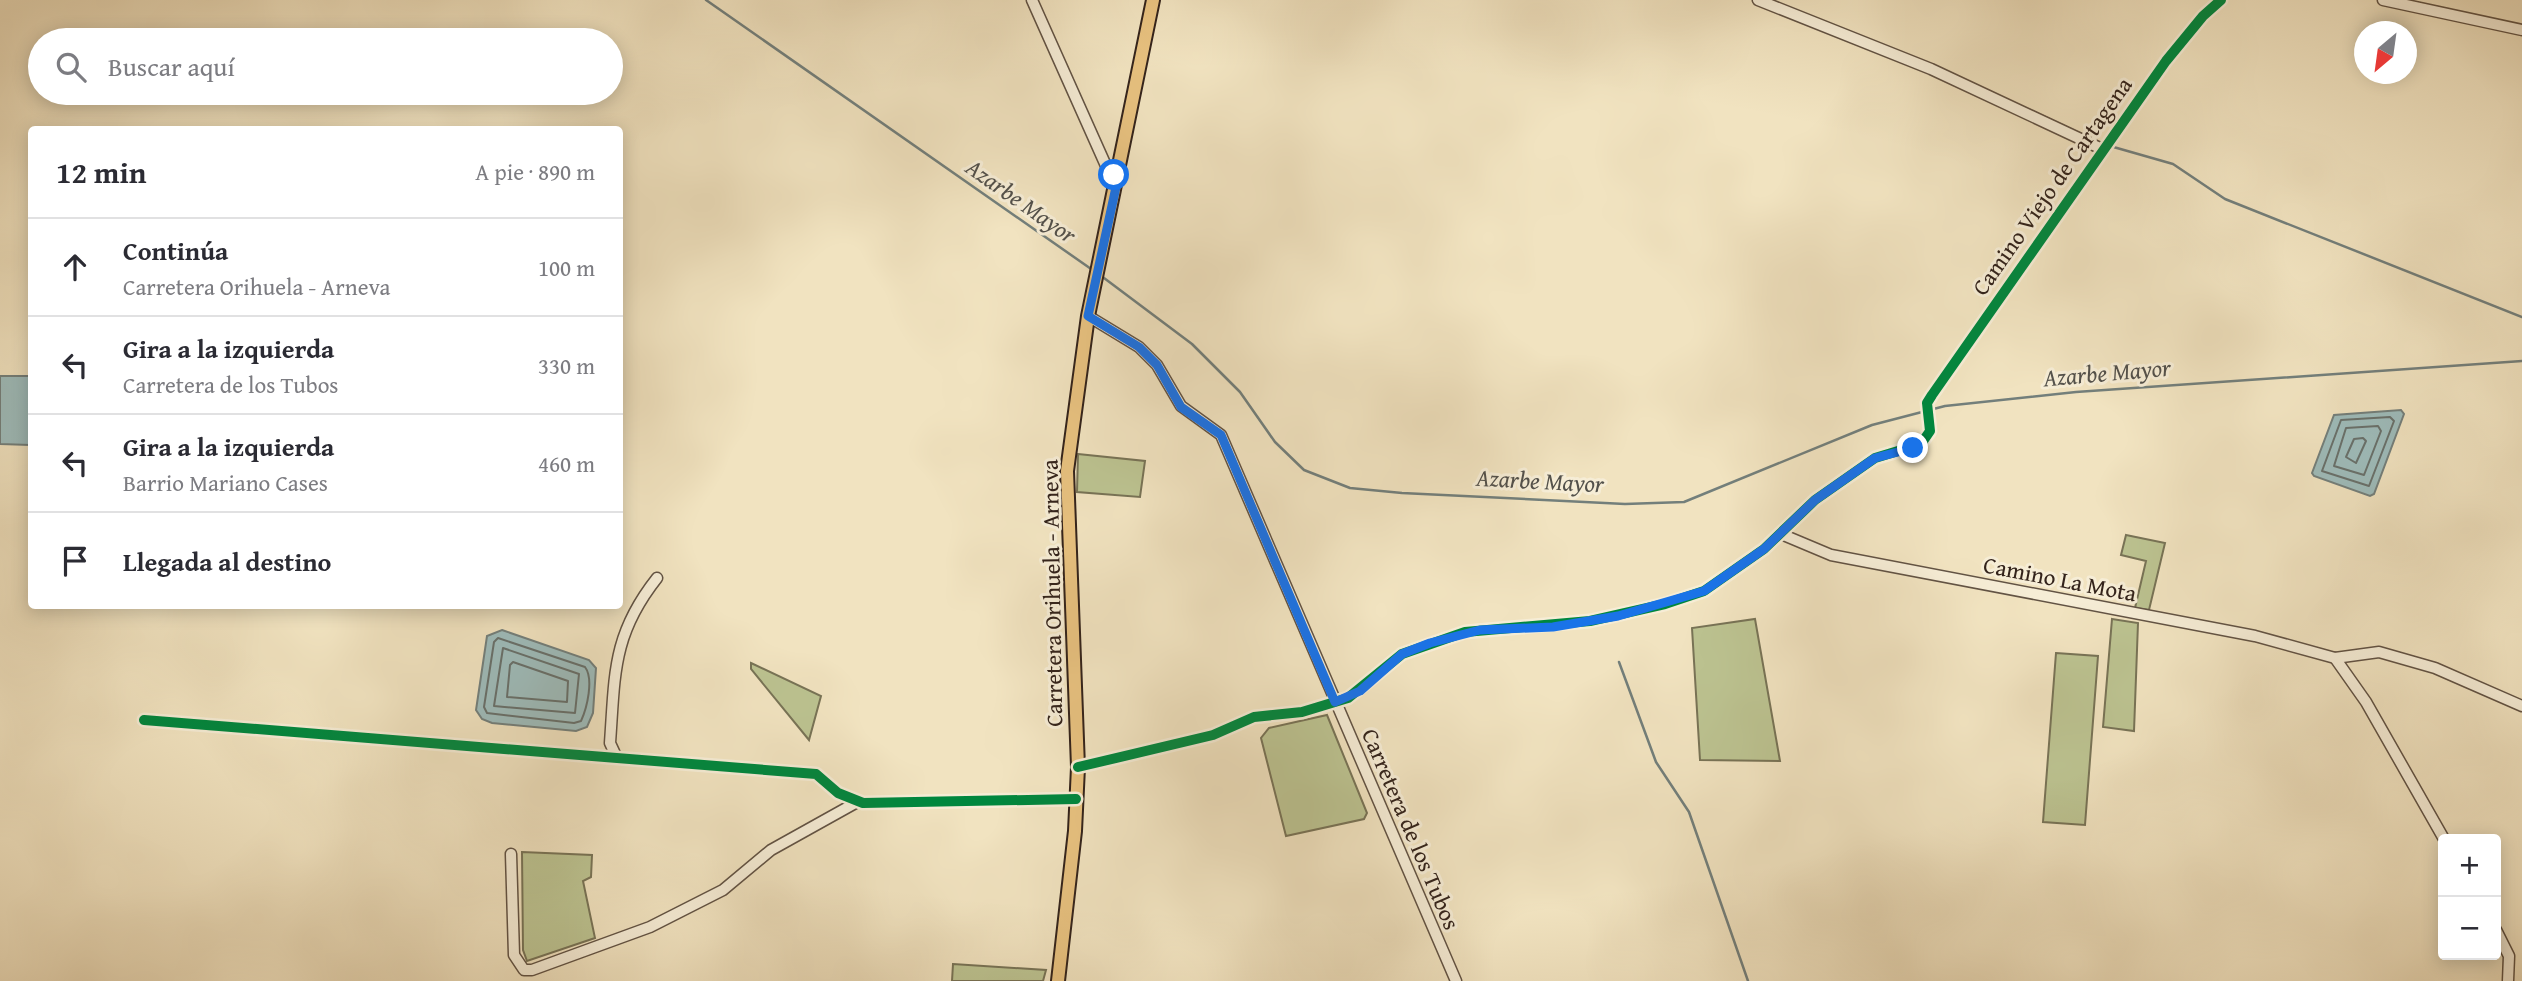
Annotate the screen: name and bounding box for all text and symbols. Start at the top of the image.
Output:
north arrow [2354,21,2417,84]
search box [28,28,623,105]
text: Buscar aquí [108,47,235,86]
icon: search [52,48,90,86]
street label: Camino Viejo de Cartagena [1964,70,2140,302]
water label: Azarbe Mayor [958,149,1085,252]
text: 12 min [56,150,146,194]
text: A pie · 890 m [475,155,595,188]
route start [1098,159,1129,190]
text: Continúa [123,231,228,270]
icon: ahead [56,248,94,286]
text: 100 m [538,251,595,284]
text: Carretera Orihuela - Arneva [123,270,390,303]
text: Gira a la izquierda [123,329,334,368]
icon: left [56,346,94,384]
text: 330 m [538,349,595,382]
water label: Azarbe Mayor [2041,349,2173,396]
text: Carretera de los Tubos [123,368,339,401]
text: Gira a la izquierda [123,427,334,466]
route end [1897,432,1928,463]
icon: left [56,444,94,482]
text: 460 m [538,447,595,480]
street label: Carretera Orihuela - Arneva [1033,459,1070,727]
water label: Azarbe Mayor [1474,460,1606,501]
text: Barrio Mariano Cases [123,466,328,499]
icon: arrive [56,542,94,580]
text: Llegada al destino [123,542,331,581]
street label: Camino La Mota [1981,548,2139,610]
street label: Carretera de los Tubos [1354,723,1469,934]
map controls [2438,834,2501,960]
button: + [2438,834,2501,897]
button: − [2438,897,2501,960]

